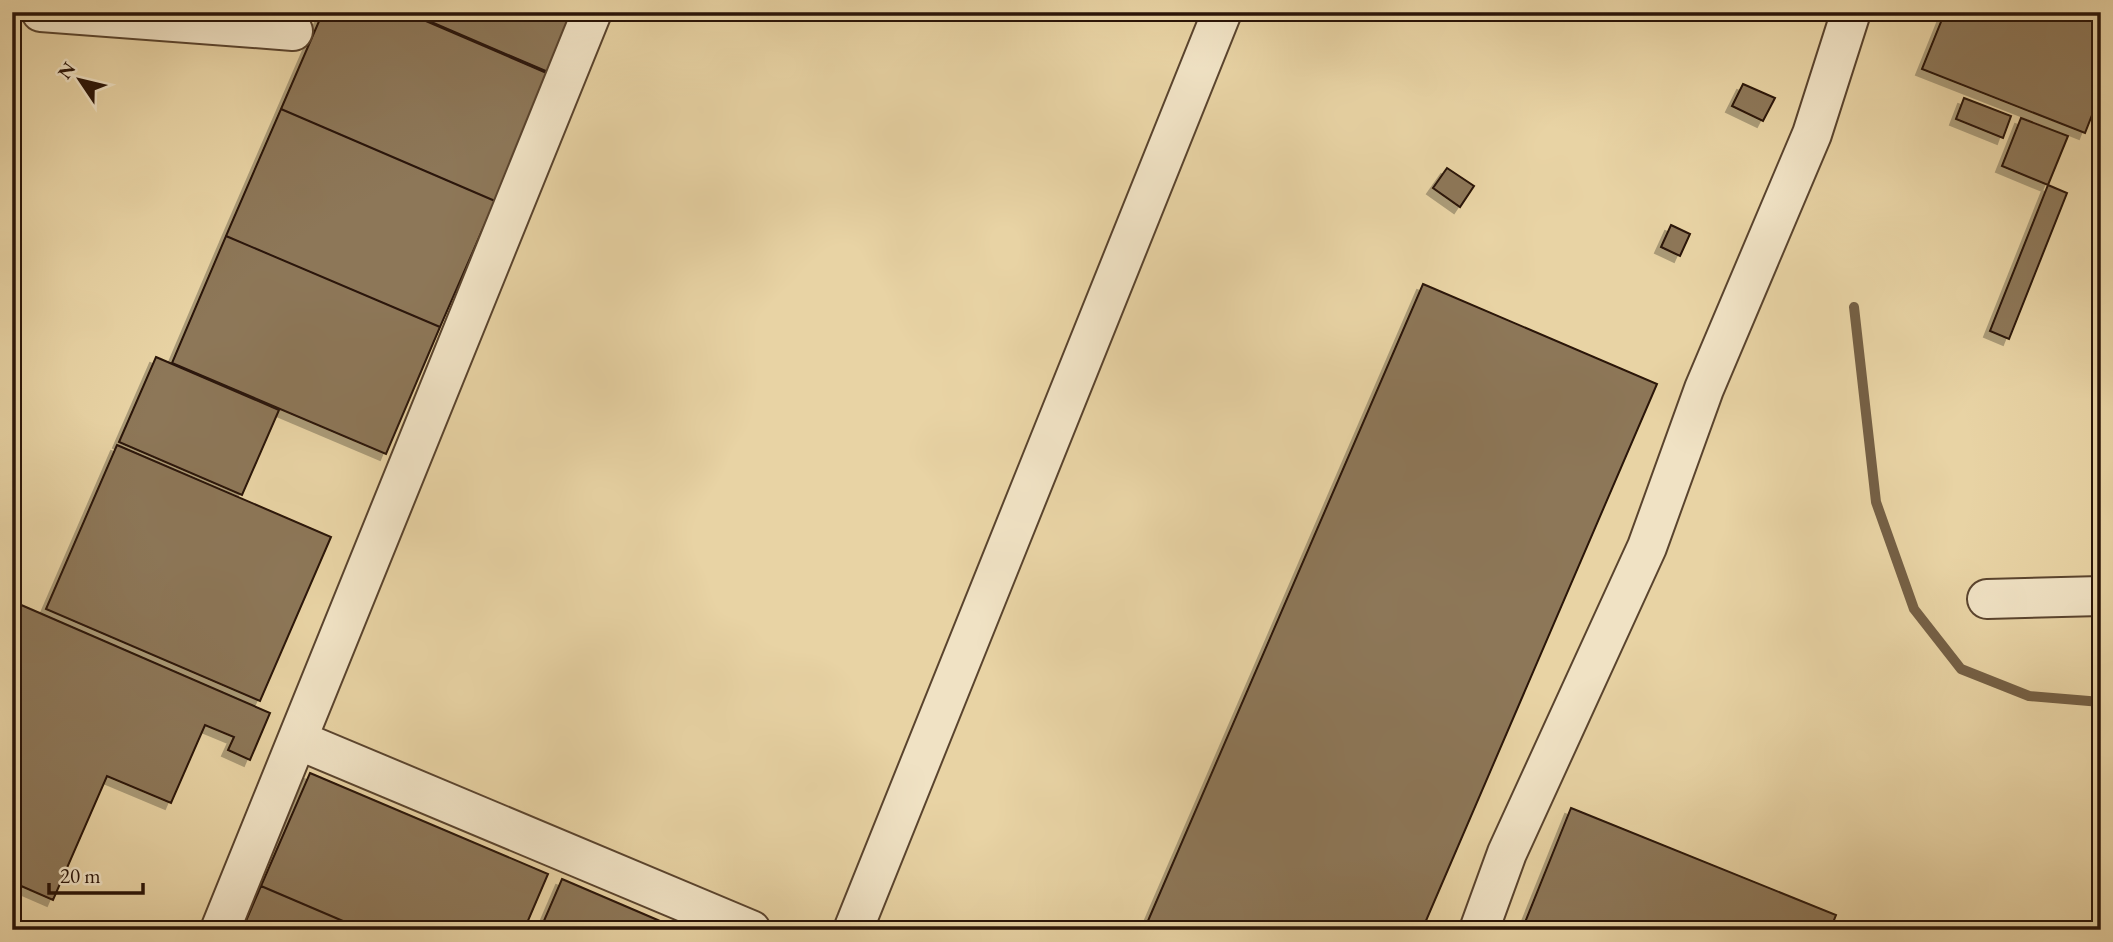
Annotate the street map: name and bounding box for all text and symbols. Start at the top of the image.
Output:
north arrow [46,46,116,116]
text: N [52,57,81,84]
scale bar [49,851,144,895]
text: 20 m [60,862,101,889]

